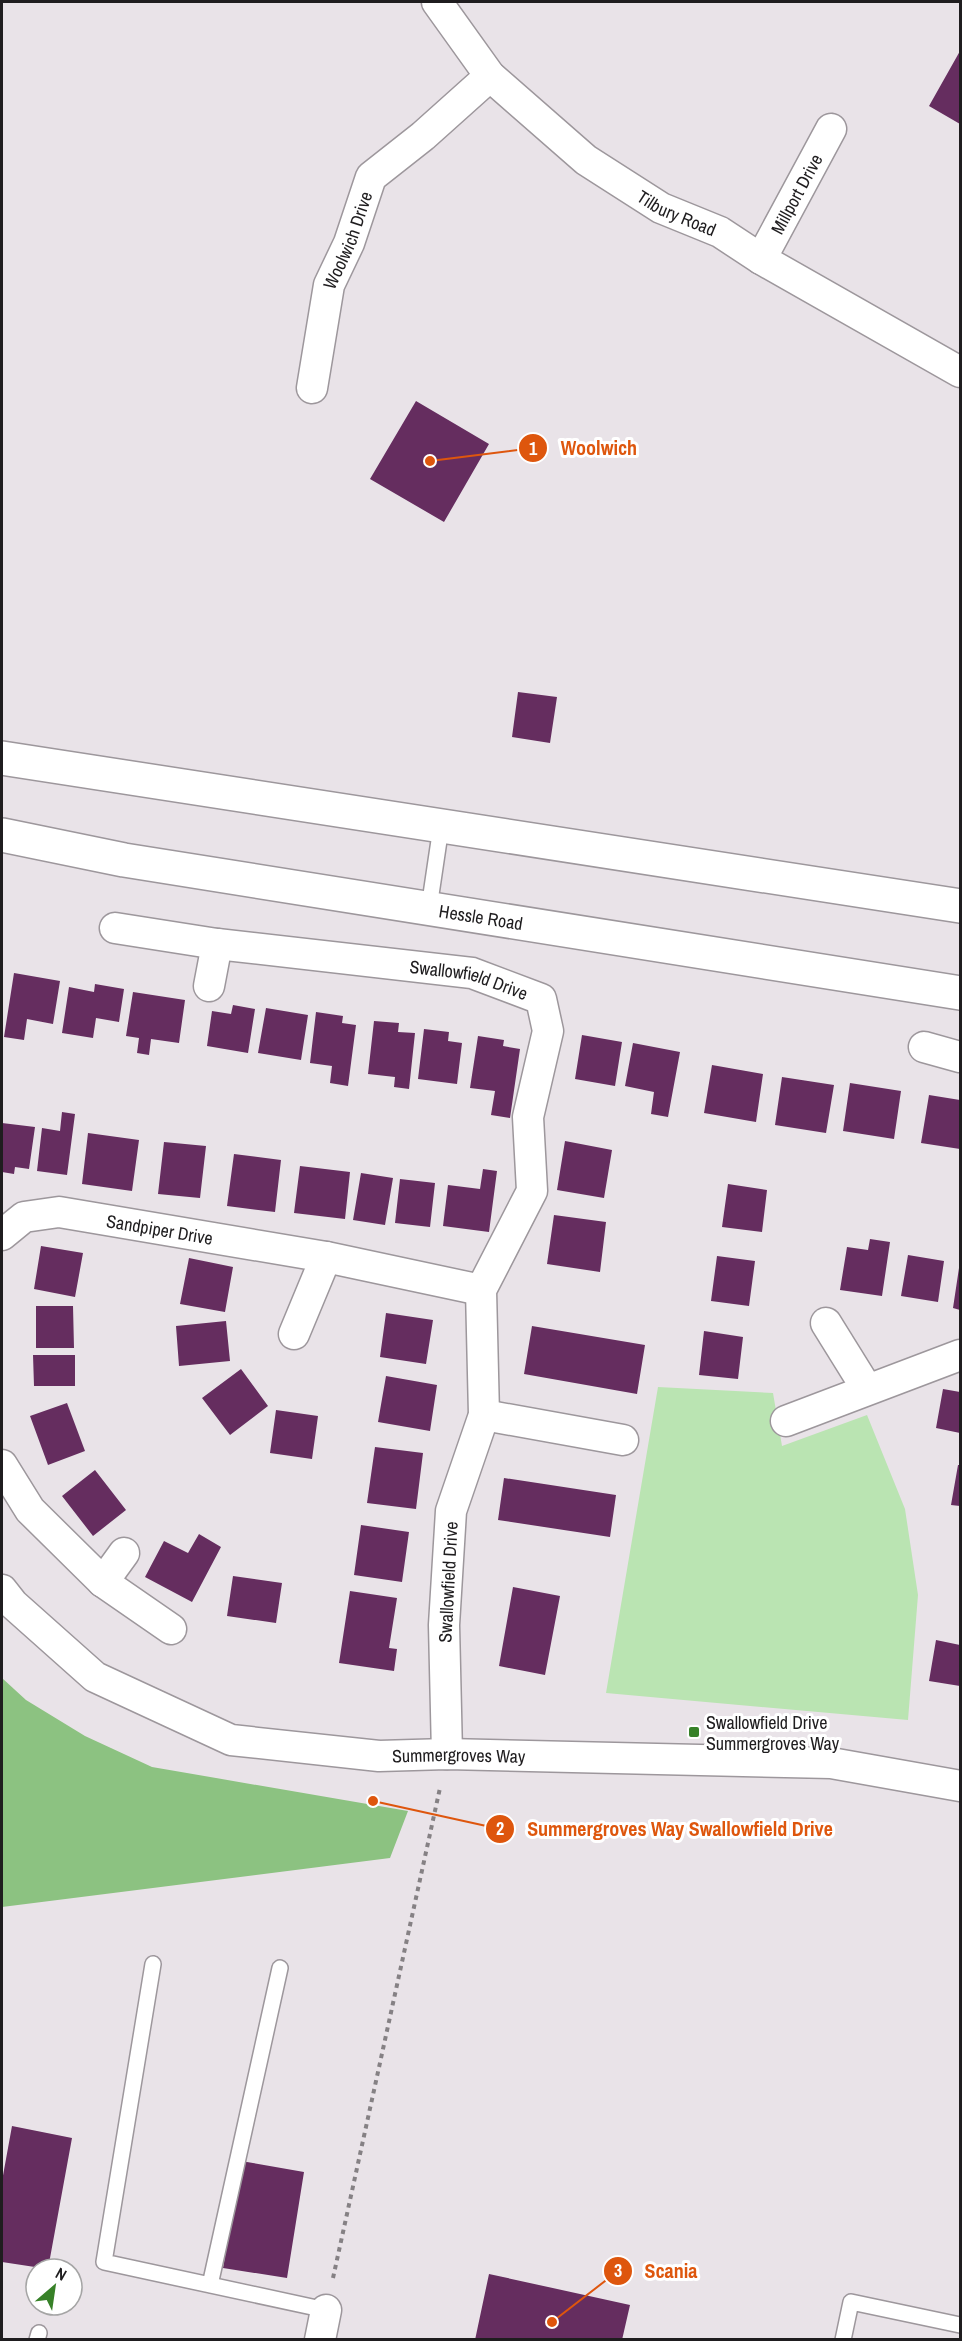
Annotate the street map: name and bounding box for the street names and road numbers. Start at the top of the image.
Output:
street label: Millport Drive [764,149,828,238]
street label: Tilbury Road [633,184,720,242]
street label: Woolwich Drive [316,188,378,293]
street label: Hessle Road [437,898,525,936]
street label: Swallowfield Drive [408,954,531,1005]
street label: Sandpiper Drive [105,1208,215,1250]
street label: Swallowfield Drive [432,1521,464,1643]
street label: Summergroves Way [392,1741,526,1768]

